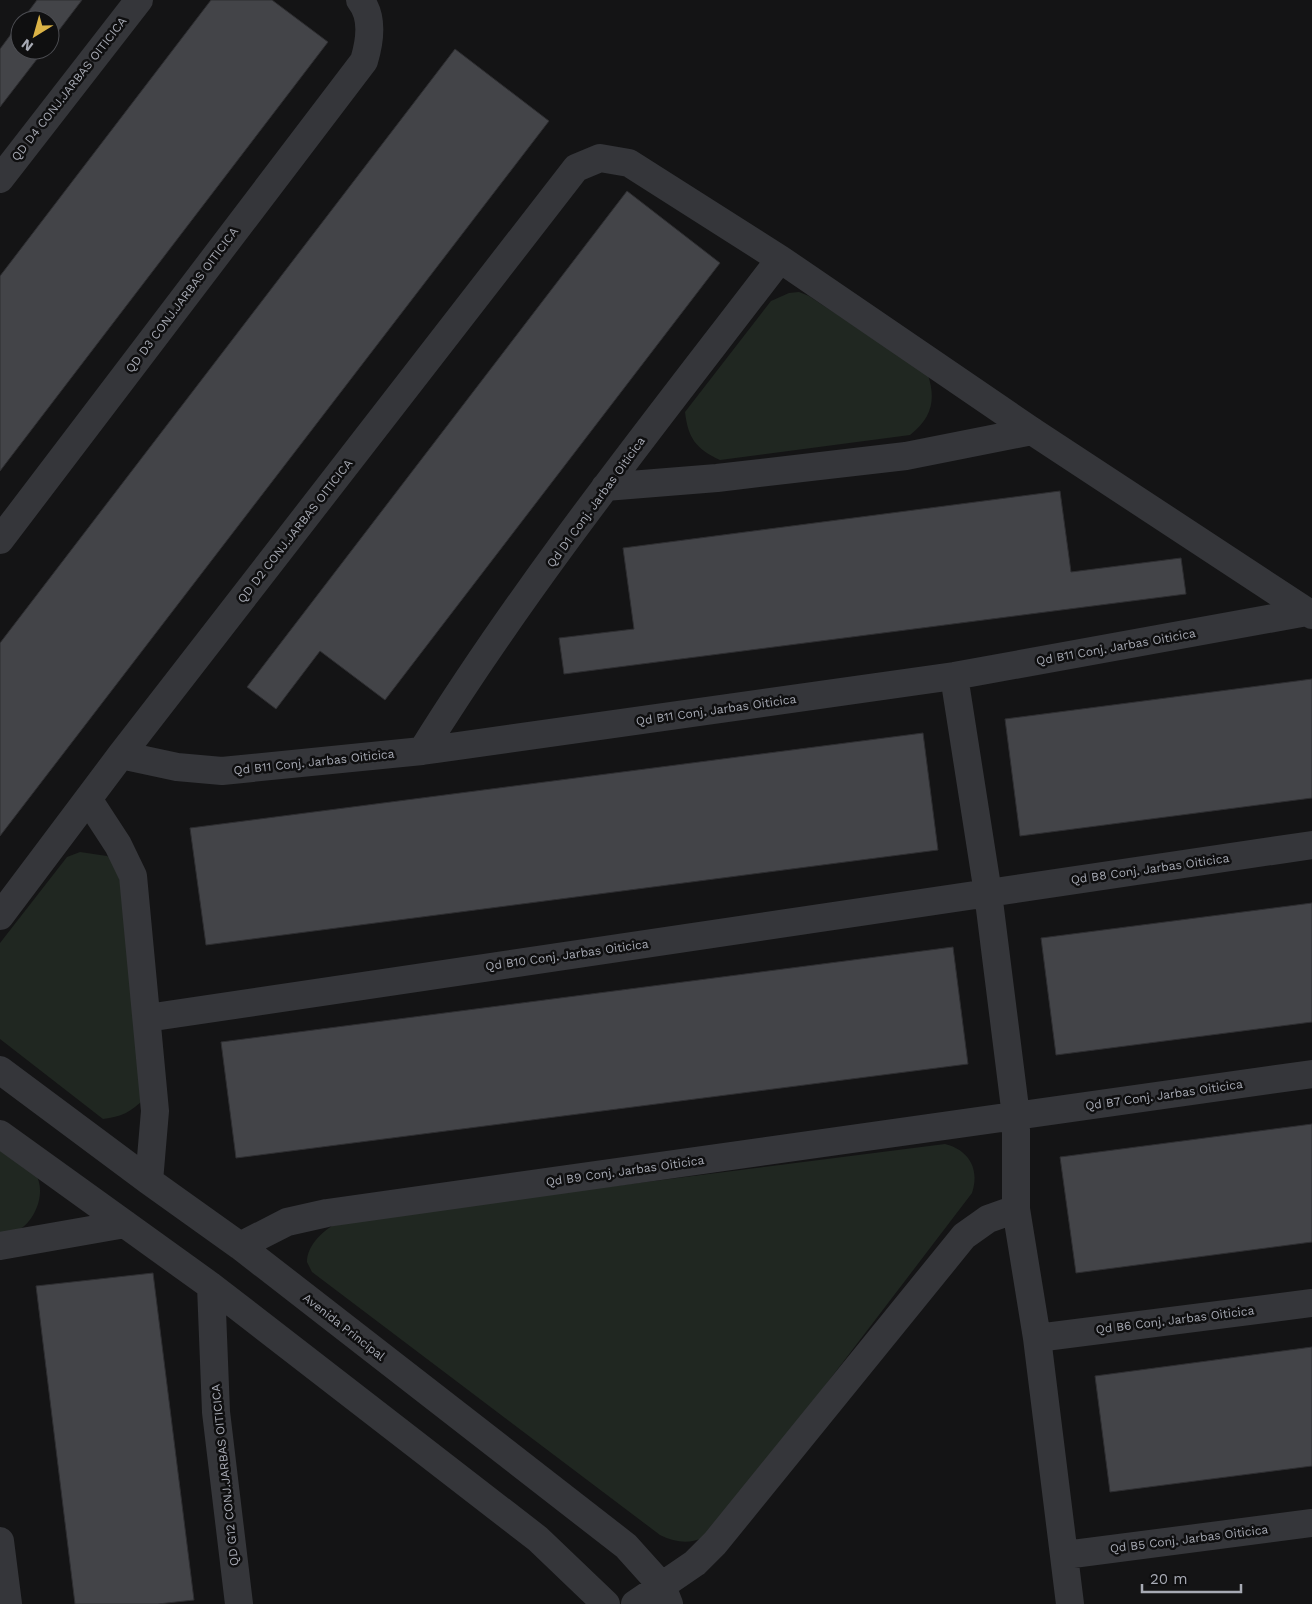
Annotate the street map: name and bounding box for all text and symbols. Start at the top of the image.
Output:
north arrow [10,10,60,60]
street label: QD D4 CONJ.JARBAS OITICICA [8,14,130,164]
street label: QD D3 CONJ.JARBAS OITICICA [123,225,241,375]
street label: Qd D1 Conj. Jarbas Oiticica [544,434,648,570]
street label: QD D2 CONJ.JARBAS OITICICA [235,456,355,606]
street label: Qd B11 Conj. Jarbas Oiticica [1035,626,1197,668]
street label: Qd B11 Conj. Jarbas Oiticica [635,692,797,728]
street label: Qd B11 Conj. Jarbas Oiticica [233,747,395,777]
street label: Qd B8 Conj. Jarbas Oiticica [1070,851,1230,887]
street label: Qd B10 Conj. Jarbas Oiticica [485,937,650,973]
street label: Qd B7 Conj. Jarbas Oiticica [1084,1077,1244,1113]
street label: Qd B9 Conj. Jarbas Oiticica [545,1153,705,1189]
street label: Avenida Principal [300,1291,388,1364]
street label: Qd B6 Conj. Jarbas Oiticica [1095,1303,1255,1337]
street label: QD G12 CONJ.JARBAS OITICICA [208,1383,242,1567]
street label: Qd B5 Conj. Jarbas Oiticica [1109,1522,1269,1556]
scale bar [1142,1562,1241,1594]
text: 20 m [1150,1570,1188,1588]

